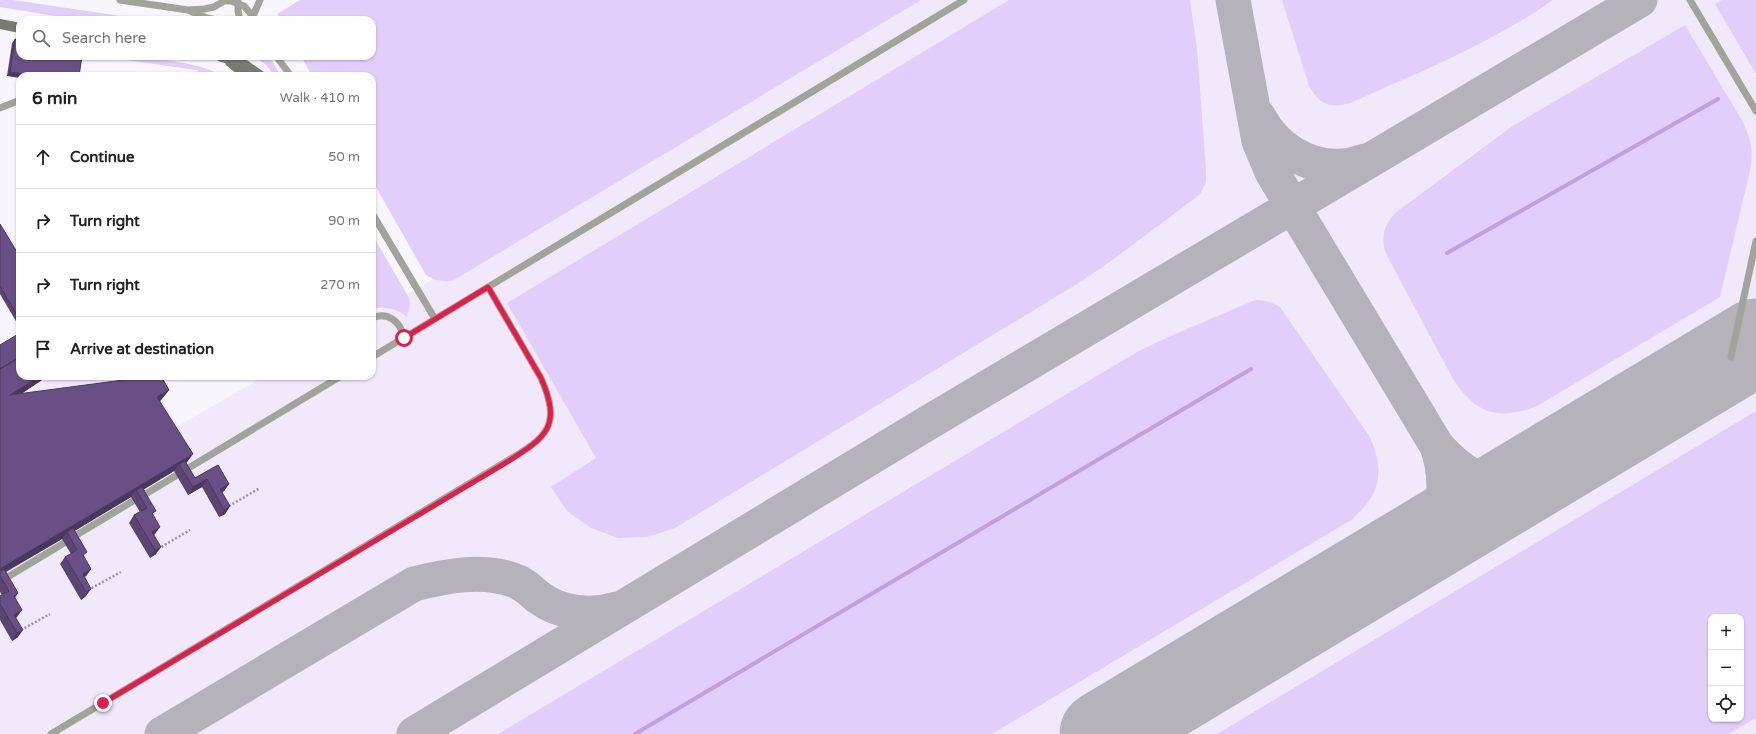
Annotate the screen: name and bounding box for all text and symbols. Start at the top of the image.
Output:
search box [16,16,376,60]
icon: search [30,27,52,49]
text: Search here [62,29,146,47]
text: 6 min [32,88,77,109]
text: Walk · 410 m [280,90,360,106]
icon: ahead [32,146,54,168]
text: Continue [70,148,134,166]
text: 50 m [328,149,360,165]
icon: right [32,210,54,232]
text: Turn right [70,212,140,230]
text: 90 m [328,213,360,229]
icon: right [32,274,54,296]
text: Turn right [70,276,140,294]
text: 270 m [320,277,360,293]
route start [395,329,413,347]
icon: arrive [32,338,54,360]
text: Arrive at destination [70,340,214,358]
map controls [1708,614,1744,722]
button: + [1708,614,1744,650]
button: − [1708,650,1744,686]
button: locate [1708,686,1744,722]
route end [94,694,112,712]

